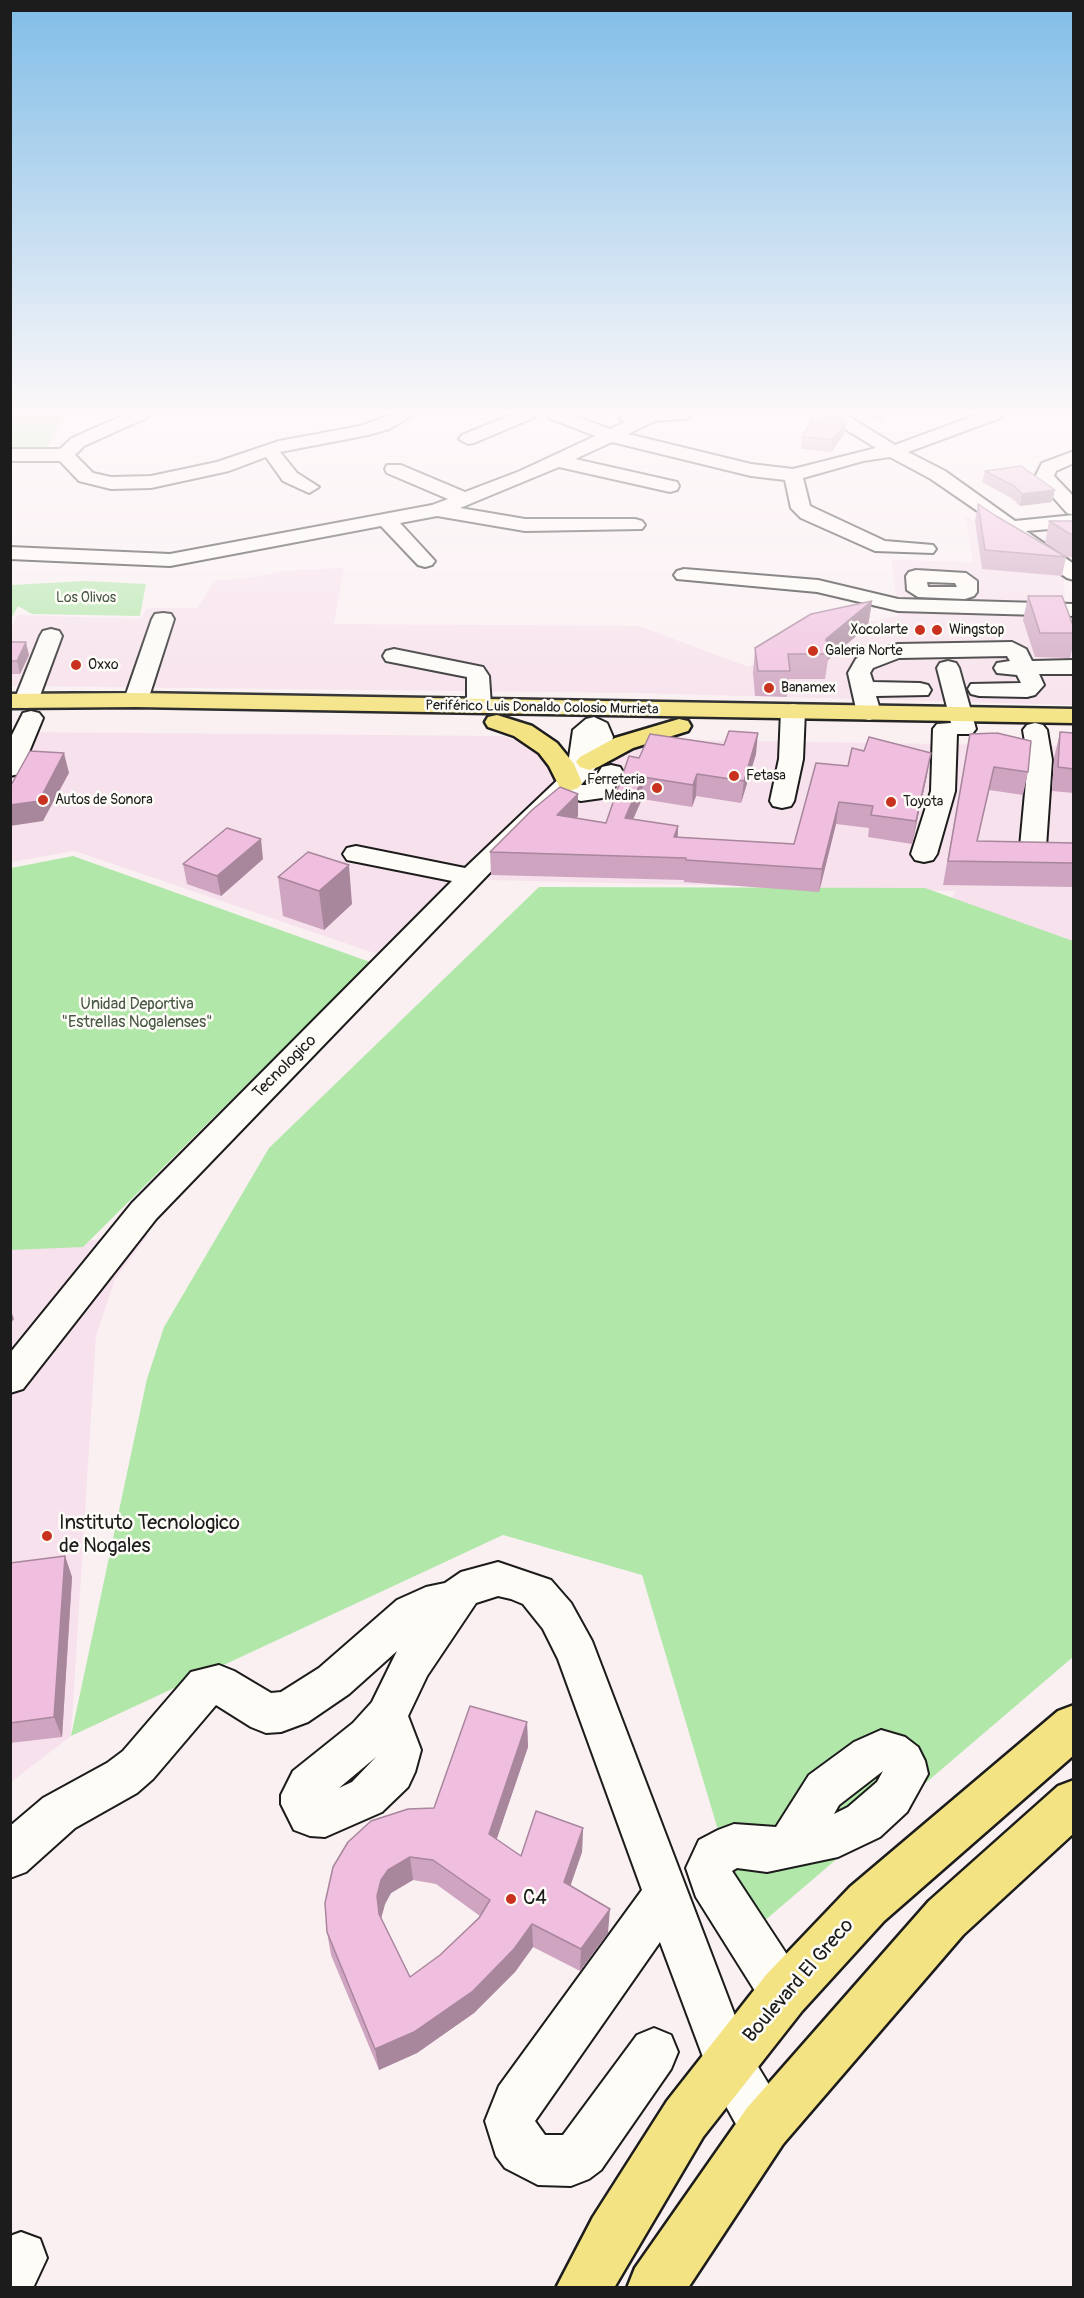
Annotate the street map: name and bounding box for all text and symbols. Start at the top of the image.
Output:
park label: Los Olivos [56,590,116,606]
place label: Xocolarte [851,622,908,638]
place label: Wingstop [949,622,1004,638]
marker: Xocolarte [913,623,927,637]
marker: Wingstop [930,623,944,637]
place label: Galeria Norte [825,643,903,659]
marker: Galeria Norte [806,644,820,658]
place label: Oxxo [88,657,118,673]
marker: Oxxo [69,658,83,672]
place label: Banamex [781,680,836,696]
marker: Banamex [762,681,776,695]
street label: Periférico Luis Donaldo Colosio Murrieta [425,698,659,718]
place label: Fetasa [746,768,786,784]
marker: Fetasa [727,769,741,783]
place label: Ferreteria Medina [587,772,645,804]
marker: Ferreteria Medina [650,781,664,795]
place label: Autos de Sonora [55,792,153,808]
marker: Autos de Sonora [36,793,50,807]
place label: Toyota [903,794,943,810]
marker: Toyota [884,795,898,809]
park label: Unidad Deportiva "Estrellas Nogalenses" [61,995,213,1033]
street label: Tecnologico [249,1031,321,1103]
place label: Instituto Tecnologico de Nogales [59,1512,240,1559]
marker: Instituto Tecnologico de Nogales [40,1529,54,1543]
place label: C4 [523,1887,547,1911]
marker: C4 [504,1892,518,1906]
street label: Boulevard El Greco [739,1914,859,2048]

